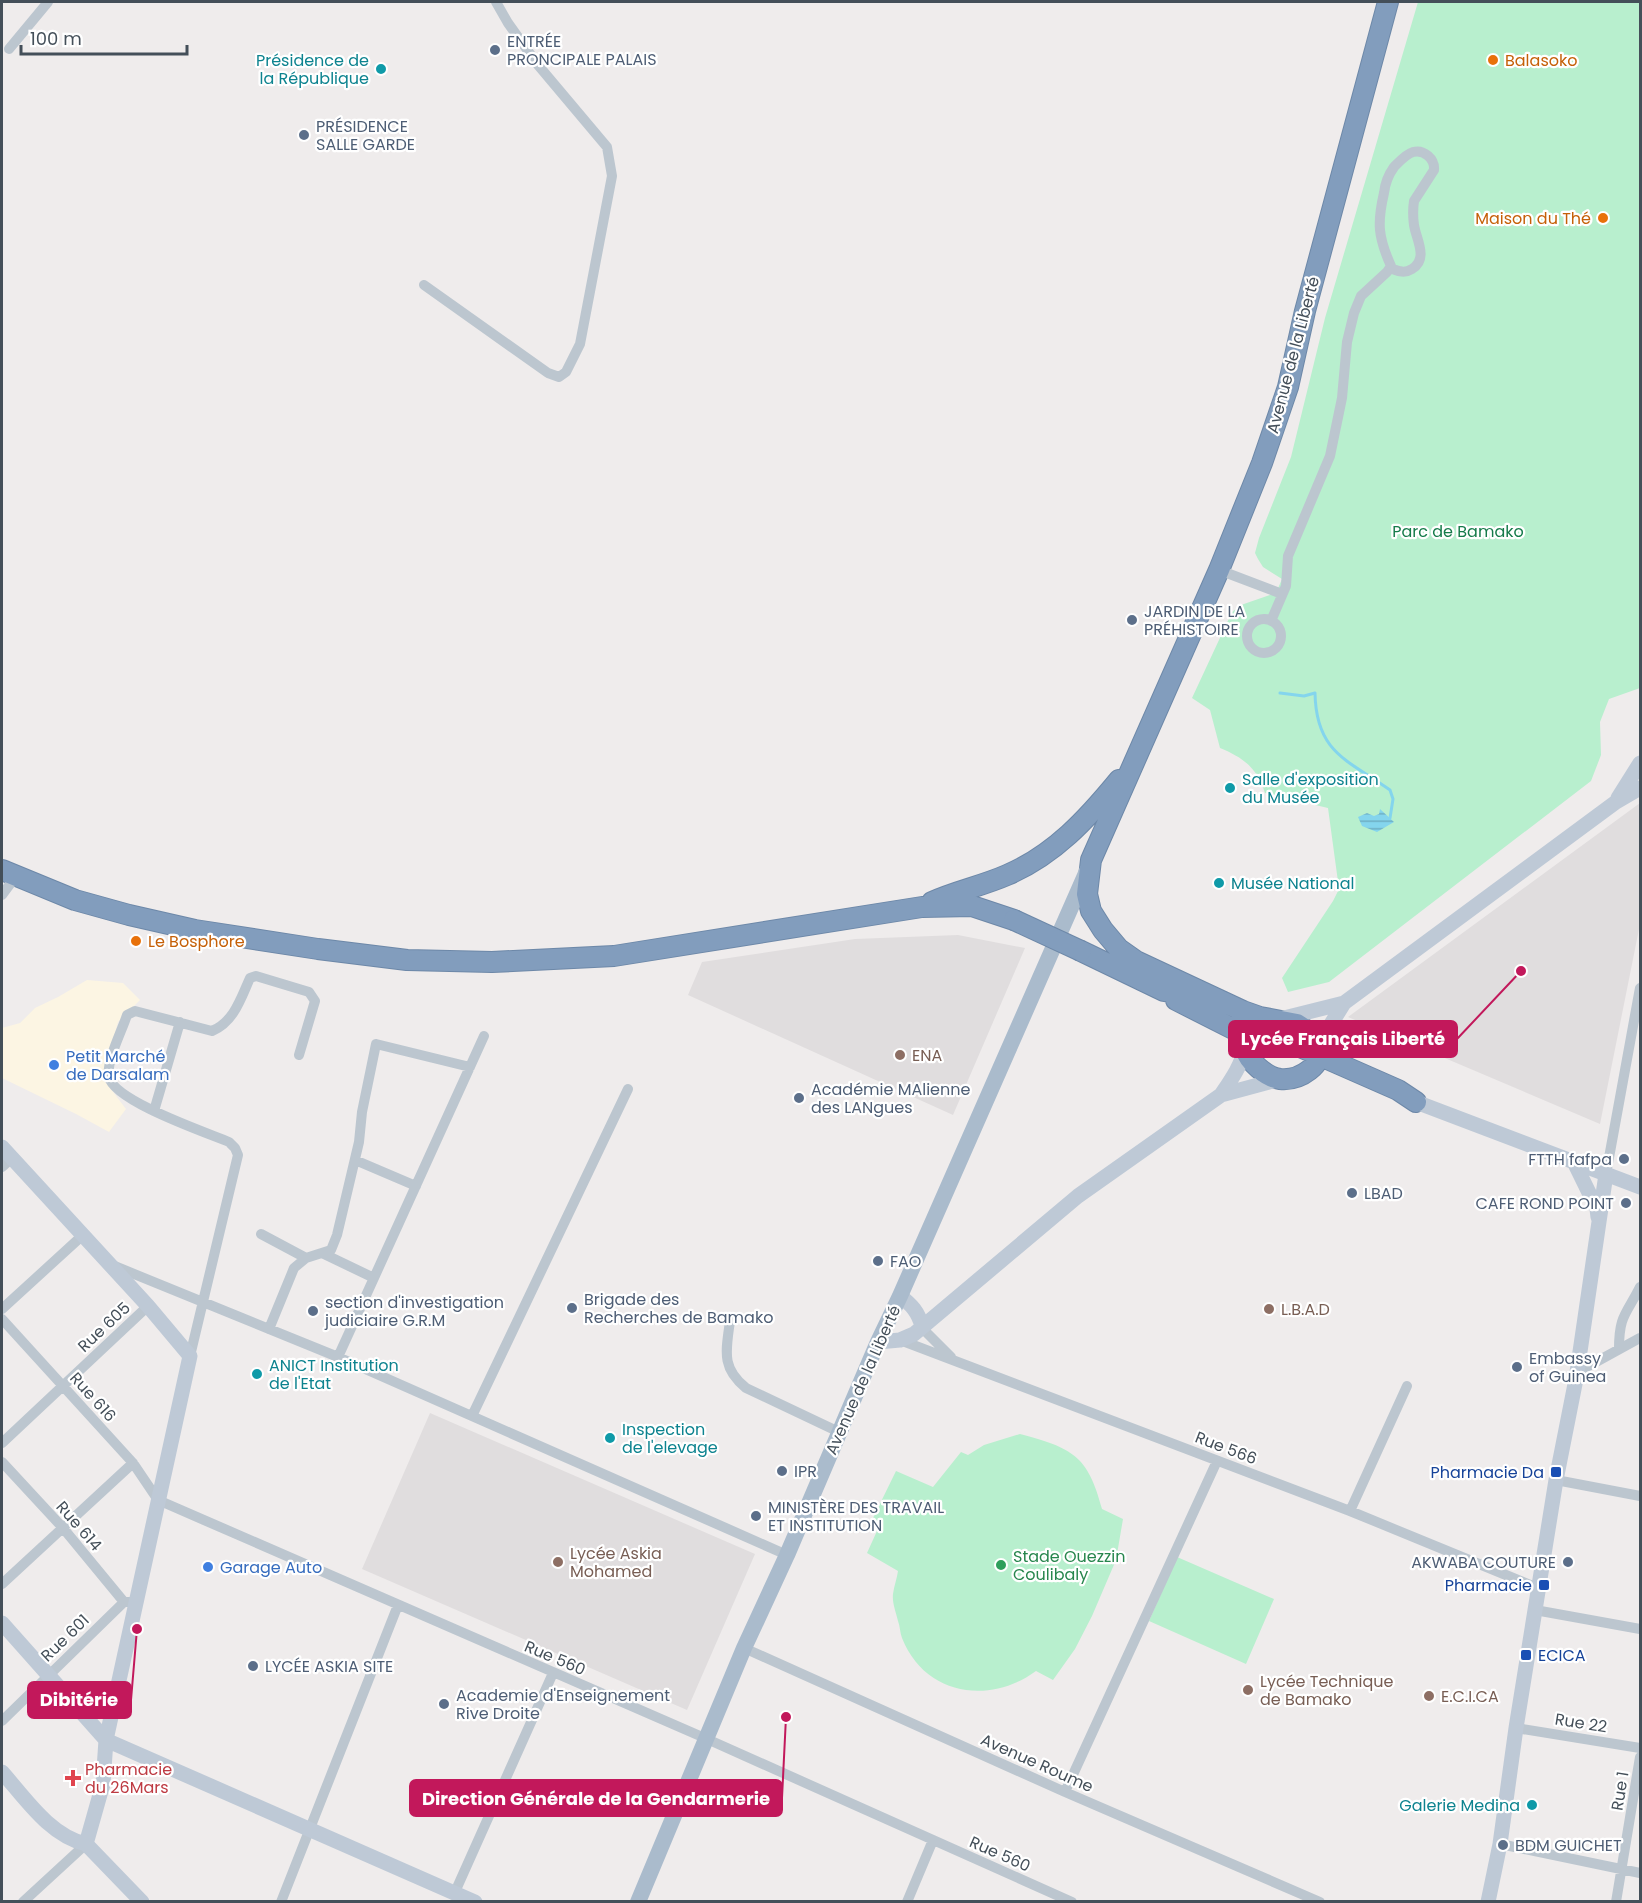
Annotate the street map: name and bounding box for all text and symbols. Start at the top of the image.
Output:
scale bar [21,18,188,56]
text: 100 m [30,26,82,51]
place label: ENTRÉE PRONCIPALE PALAIS [507,30,657,71]
marker: ENTRÉE PRONCIPALE PALAIS [488,43,502,57]
place label: Présidence de la République [256,49,369,90]
place label: Balasoko [1505,49,1577,72]
marker: Balasoko [1486,53,1500,67]
marker: Présidence de la République [374,62,388,76]
place label: PRÉSIDENCE SALLE GARDE [316,115,415,156]
marker: PRÉSIDENCE SALLE GARDE [297,128,311,142]
place label: Maison du Thé [1475,207,1591,230]
marker: Maison du Thé [1596,211,1610,225]
street label: Avenue de la Liberté [1261,274,1325,436]
park label: Parc de Bamako [1392,520,1524,543]
place label: JARDIN DE LA PRÉHISTOIRE [1144,600,1245,641]
marker: JARDIN DE LA PRÉHISTOIRE [1125,613,1139,627]
place label: Salle d'exposition du Musée [1242,768,1379,809]
marker: Salle d'exposition du Musée [1223,781,1237,795]
place label: Musée National [1231,872,1355,895]
marker: Musée National [1212,876,1226,890]
place label: Le Bosphore [148,930,245,953]
marker: Le Bosphore [129,934,143,948]
callout: Lycée Français Liberté [1229,1021,1457,1057]
text: Lycée Français Liberté [1241,1026,1445,1051]
place label: ENA [912,1044,942,1067]
place label: Petit Marché de Darsalam [66,1045,170,1086]
marker: ENA [893,1048,907,1062]
marker: Petit Marché de Darsalam [47,1058,61,1072]
place label: Académie MAlienne des LANgues [811,1078,970,1119]
marker: Académie MAlienne des LANgues [792,1091,806,1105]
place label: FTTH fafpa [1528,1148,1612,1171]
marker: FTTH fafpa [1617,1152,1631,1166]
place label: LBAD [1364,1182,1403,1205]
marker: LBAD [1345,1186,1359,1200]
place label: CAFE ROND POINT [1476,1192,1614,1215]
marker: CAFE ROND POINT [1619,1196,1633,1210]
place label: FAO [890,1250,921,1273]
marker: FAO [871,1254,885,1268]
place label: Brigade des Recherches de Bamako [584,1288,773,1329]
place label: section d'investigation judiciaire G.R.M [324,1291,504,1332]
street label: Rue 605 [73,1297,135,1357]
place label: L.B.A.D [1281,1298,1330,1321]
marker: Brigade des Recherches de Bamako [565,1301,579,1315]
street label: Avenue de la Liberté [820,1301,906,1459]
marker: L.B.A.D [1262,1302,1276,1316]
marker: section d'investigation judiciaire G.R.M [306,1304,320,1318]
place label: Embassy of Guinea [1529,1347,1606,1388]
place label: ANICT Institution de l'Etat [269,1354,399,1395]
marker: Embassy of Guinea [1510,1360,1524,1374]
street label: Rue 616 [65,1367,121,1427]
marker: ANICT Institution de l'Etat [250,1367,264,1381]
place label: Inspection de l'elevage [622,1418,718,1459]
street label: Rue 566 [1192,1426,1260,1470]
marker: Inspection de l'elevage [603,1431,617,1445]
place label: IPR [794,1460,817,1483]
place label: Pharmacie Da [1430,1461,1544,1484]
marker: IPR [775,1464,789,1478]
marker: Pharmacie Da [1549,1465,1563,1479]
street label: Rue 614 [51,1496,107,1556]
place label: MINISTÈRE DES TRAVAIL ET INSTITUTION [768,1496,944,1537]
marker: MINISTÈRE DES TRAVAIL ET INSTITUTION [749,1509,763,1523]
place label: Lycée Askia Mohamed [570,1542,662,1583]
place label: Stade Ouezzin Coulibaly [1013,1545,1126,1586]
place label: AKWABA COUTURE [1411,1551,1556,1574]
marker: Lycée Askia Mohamed [551,1555,565,1569]
marker: AKWABA COUTURE [1561,1555,1575,1569]
place label: Garage Auto [220,1556,322,1579]
marker: Stade Ouezzin Coulibaly [994,1558,1008,1572]
marker: Garage Auto [201,1560,215,1574]
place label: Pharmacie [1445,1574,1532,1597]
marker: Pharmacie [1537,1578,1551,1592]
street label: Rue 601 [36,1609,94,1667]
street label: Rue 560 [521,1635,589,1681]
place label: ECICA [1538,1644,1586,1667]
marker: ECICA [1519,1648,1533,1662]
place label: LYCÉE ASKIA SITE [265,1655,393,1678]
marker: LYCÉE ASKIA SITE [246,1659,260,1673]
place label: Lycée Technique de Bamako [1260,1670,1394,1711]
callout: Dibitérie [28,1682,131,1718]
marker: Lycée Technique de Bamako [1241,1683,1255,1697]
place label: Academie d'Enseignement Rive Droite [456,1684,670,1725]
place label: E.C.I.CA [1441,1685,1499,1708]
text: Dibitérie [40,1687,118,1712]
marker: E.C.I.CA [1422,1689,1436,1703]
marker: Academie d'Enseignement Rive Droite [437,1697,451,1711]
street label: Rue 22 [1553,1708,1609,1738]
street label: Avenue Roume [977,1728,1097,1798]
place label: Pharmacie du 26Mars [85,1758,172,1799]
street label: Rue 1 [1606,1770,1634,1812]
marker: Pharmacie du 26Mars [66,1771,80,1785]
callout: Direction Générale de la Gendarmerie [410,1780,782,1816]
text: Direction Générale de la Gendarmerie [422,1786,770,1811]
place label: Galerie Medina [1399,1794,1520,1817]
marker: Galerie Medina [1525,1798,1539,1812]
street label: Rue 560 [966,1830,1034,1878]
place label: BDM GUICHET [1515,1834,1622,1857]
marker: BDM GUICHET [1496,1838,1510,1852]

